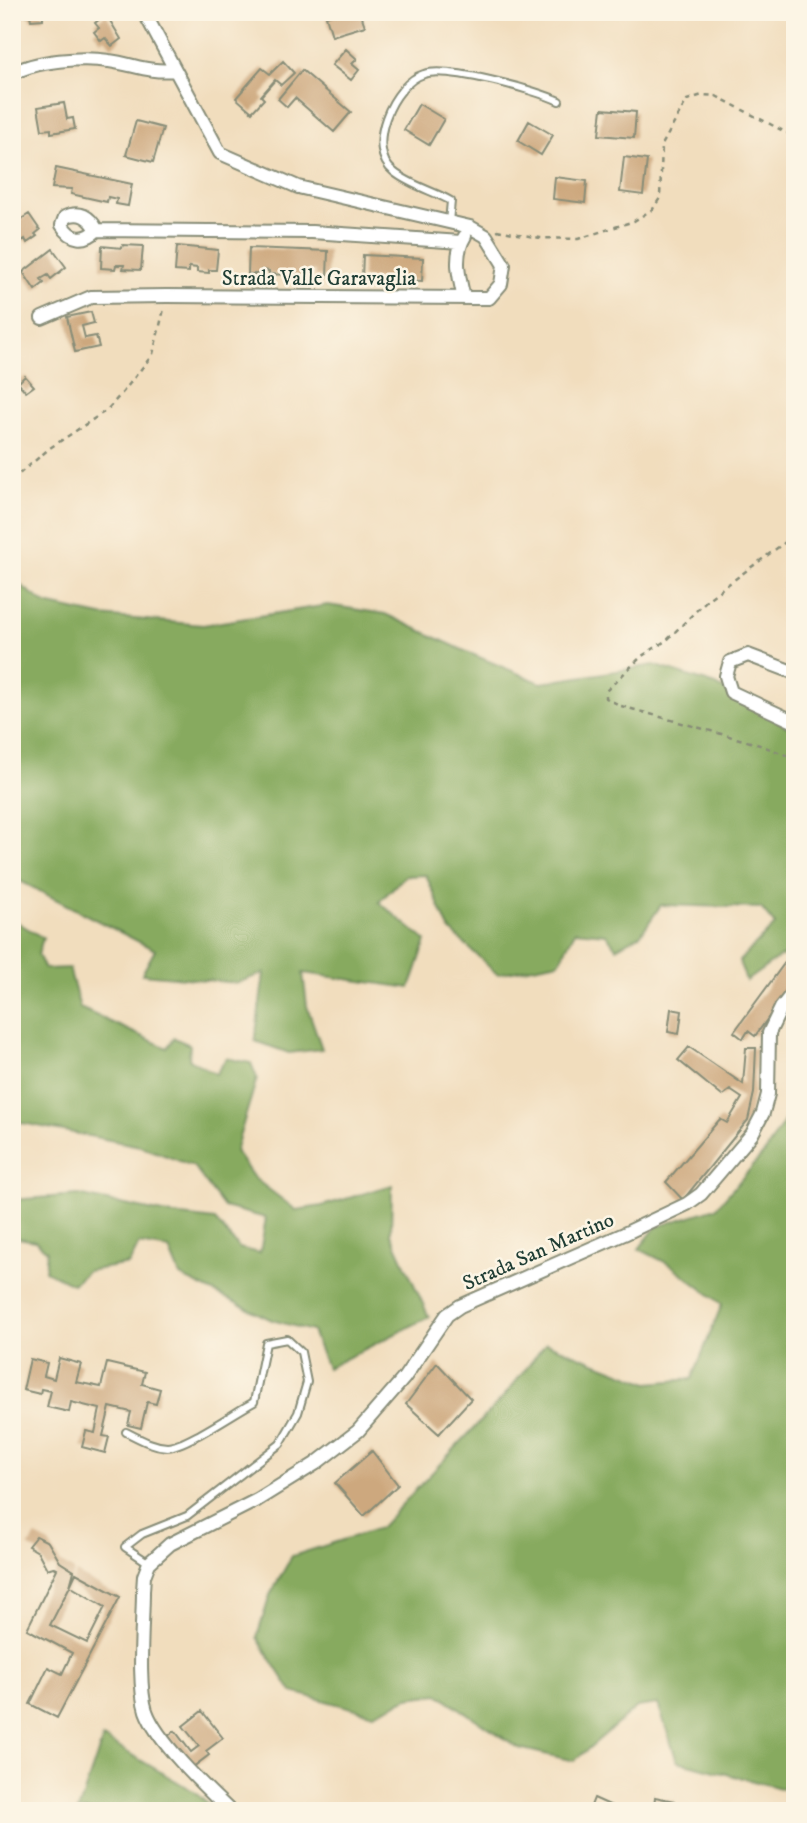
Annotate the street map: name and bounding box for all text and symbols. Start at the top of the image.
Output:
street label: Strada Valle Garavaglia [222,266,416,292]
street label: Strada San Martino [459,1207,618,1297]

